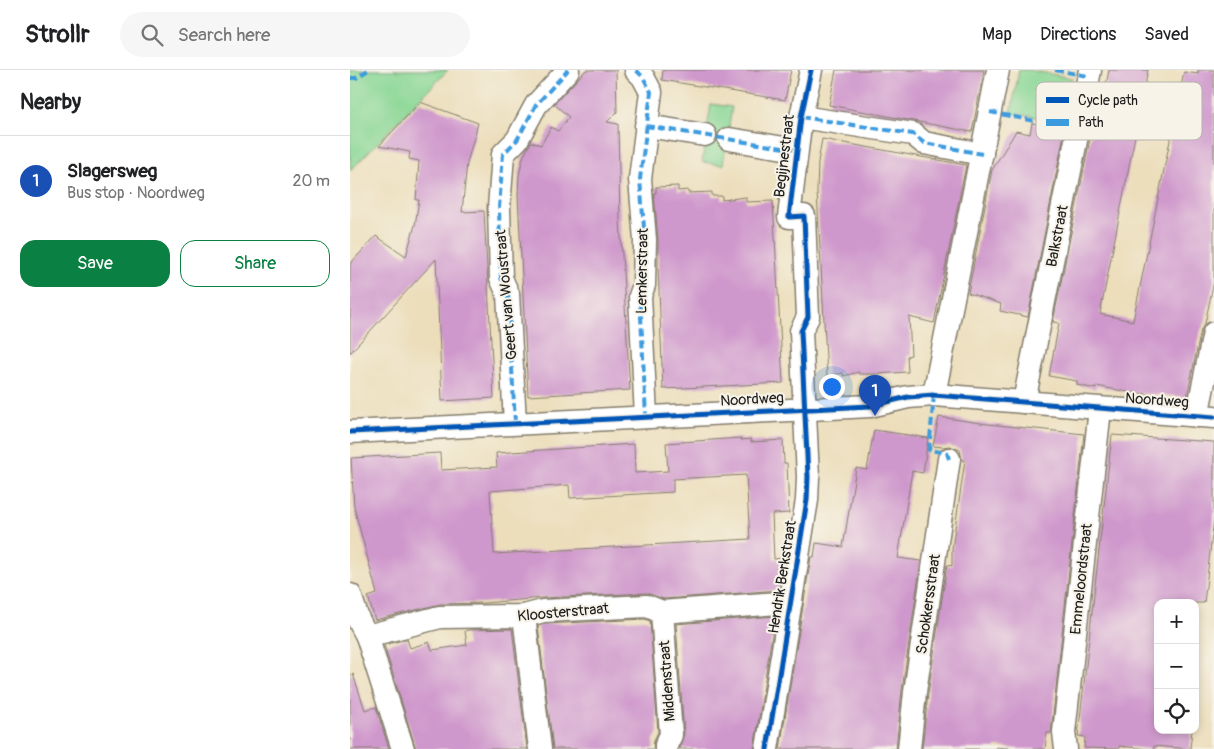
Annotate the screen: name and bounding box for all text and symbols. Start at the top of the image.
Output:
search box [120,12,470,57]
text: Strollr [25,20,90,49]
icon: search [138,21,166,49]
text: Search here [178,23,270,47]
text: Map [982,23,1012,46]
text: Directions [1040,23,1116,46]
text: Saved [1144,23,1189,46]
legend [1036,82,1202,140]
text: Nearby [20,89,81,116]
text: Cycle path [1078,92,1138,109]
street label: Begijnestraat [770,113,799,199]
text: Path [1078,114,1103,131]
text: Slagersweg [67,159,157,183]
text: 1 [33,171,39,191]
text: 20 m [292,171,330,191]
text: Bus stop · Noordweg [67,183,205,203]
street label: Balkstraat [1042,202,1073,269]
street label: Lemkerstraat [632,227,653,314]
street label: Geert van Woustraat [491,228,522,361]
button: Save [20,240,170,287]
button: Share [180,240,330,287]
your location [819,374,845,400]
pin: 1 [859,375,891,416]
street label: Noordweg [720,388,784,411]
street label: Noordweg [1125,389,1189,412]
street label: Hendrik Berkstraat [764,518,801,635]
street label: Emmeloordstraat [1066,522,1097,636]
street label: Schokkersstraat [912,552,945,655]
street label: Kloosterstraat [516,599,611,626]
map controls [1154,599,1199,734]
button: + [1154,599,1199,644]
street label: Middenstraat [655,639,680,722]
button: − [1154,644,1199,689]
button: locate [1154,689,1199,734]

